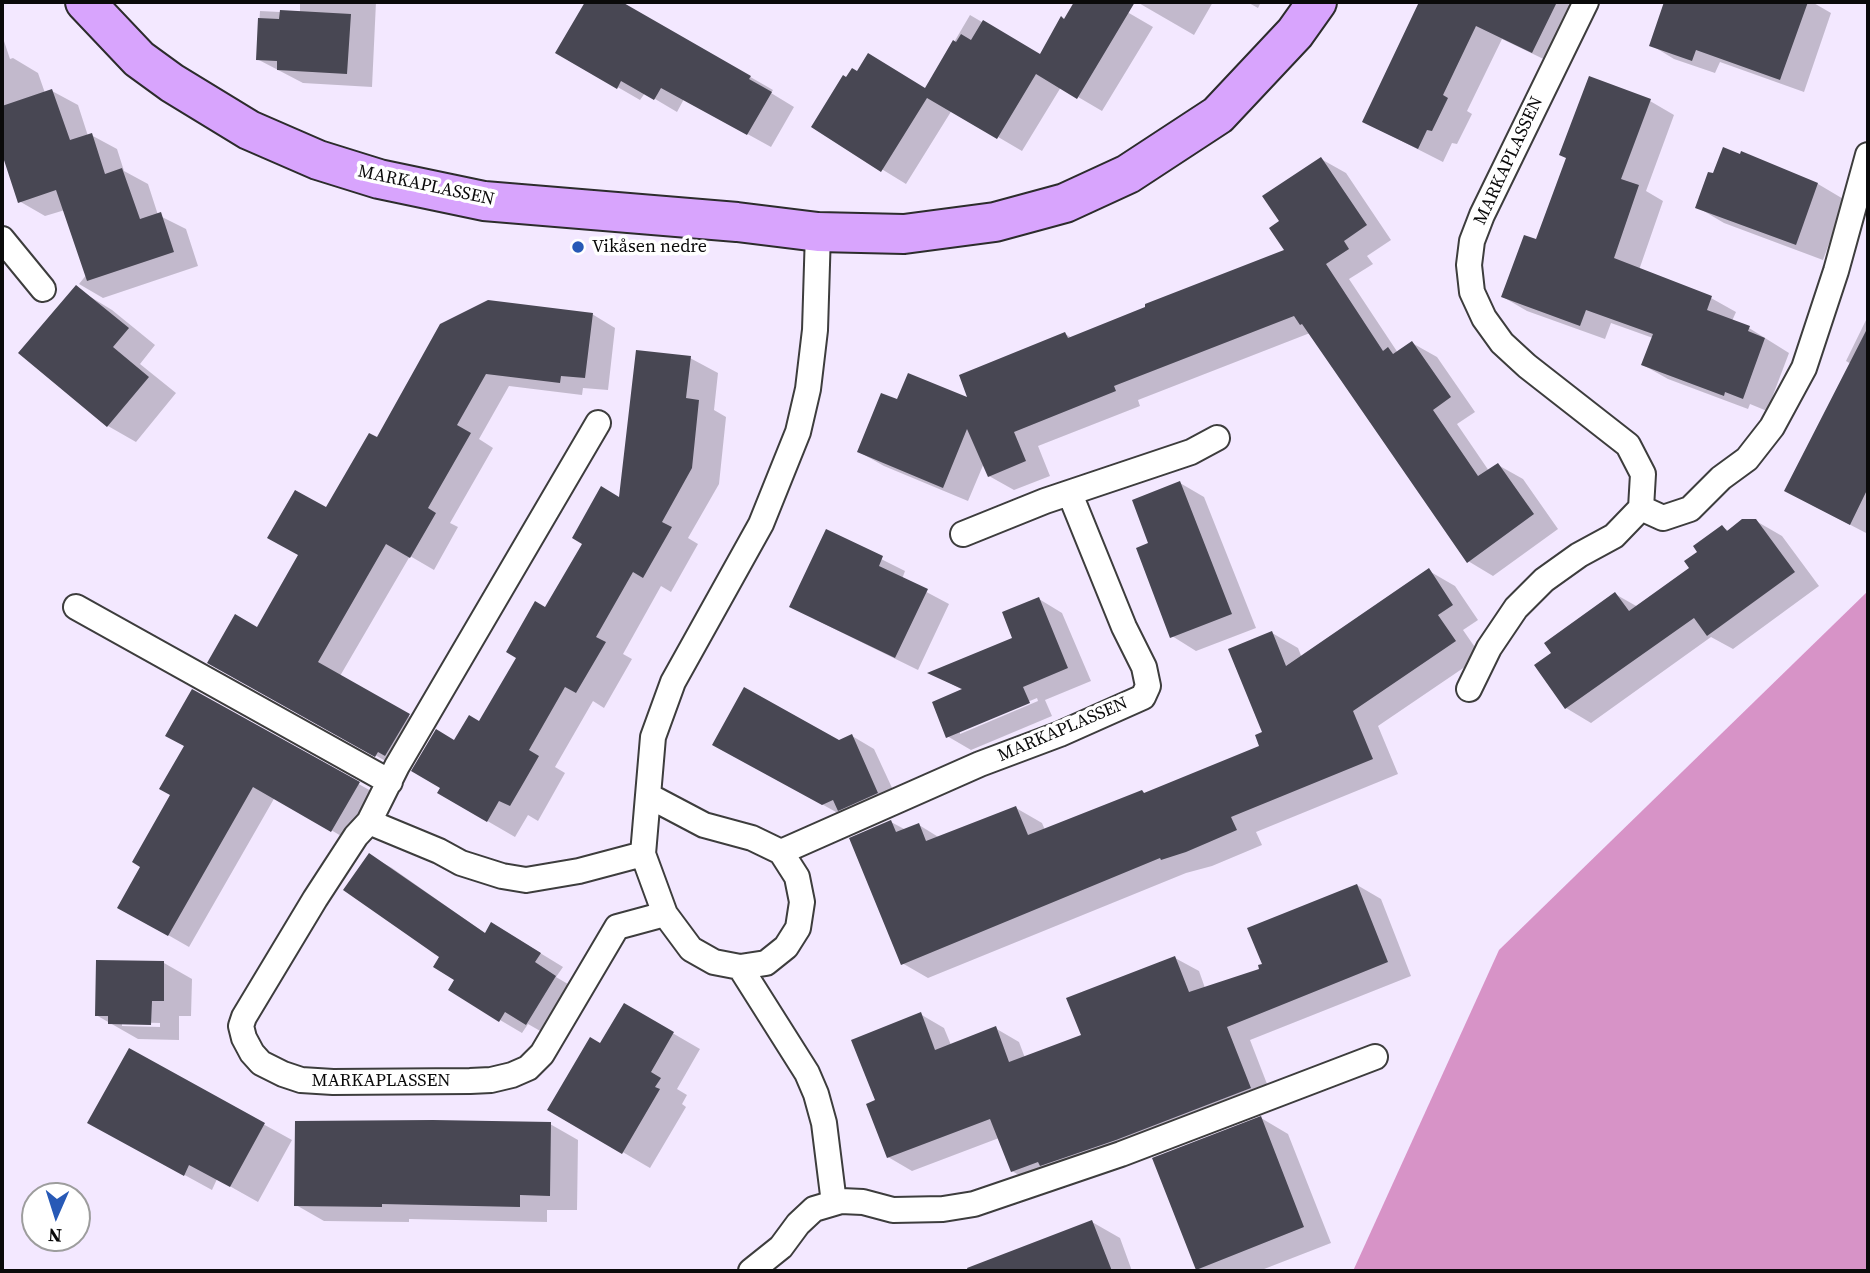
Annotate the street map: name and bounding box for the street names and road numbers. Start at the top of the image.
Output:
street label: MARKAPLASSEN [1470,93,1548,229]
street label: MARKAPLASSEN [356,161,496,211]
street label: MARKAPLASSEN [995,693,1131,767]
street label: MARKAPLASSEN [312,1070,450,1092]

